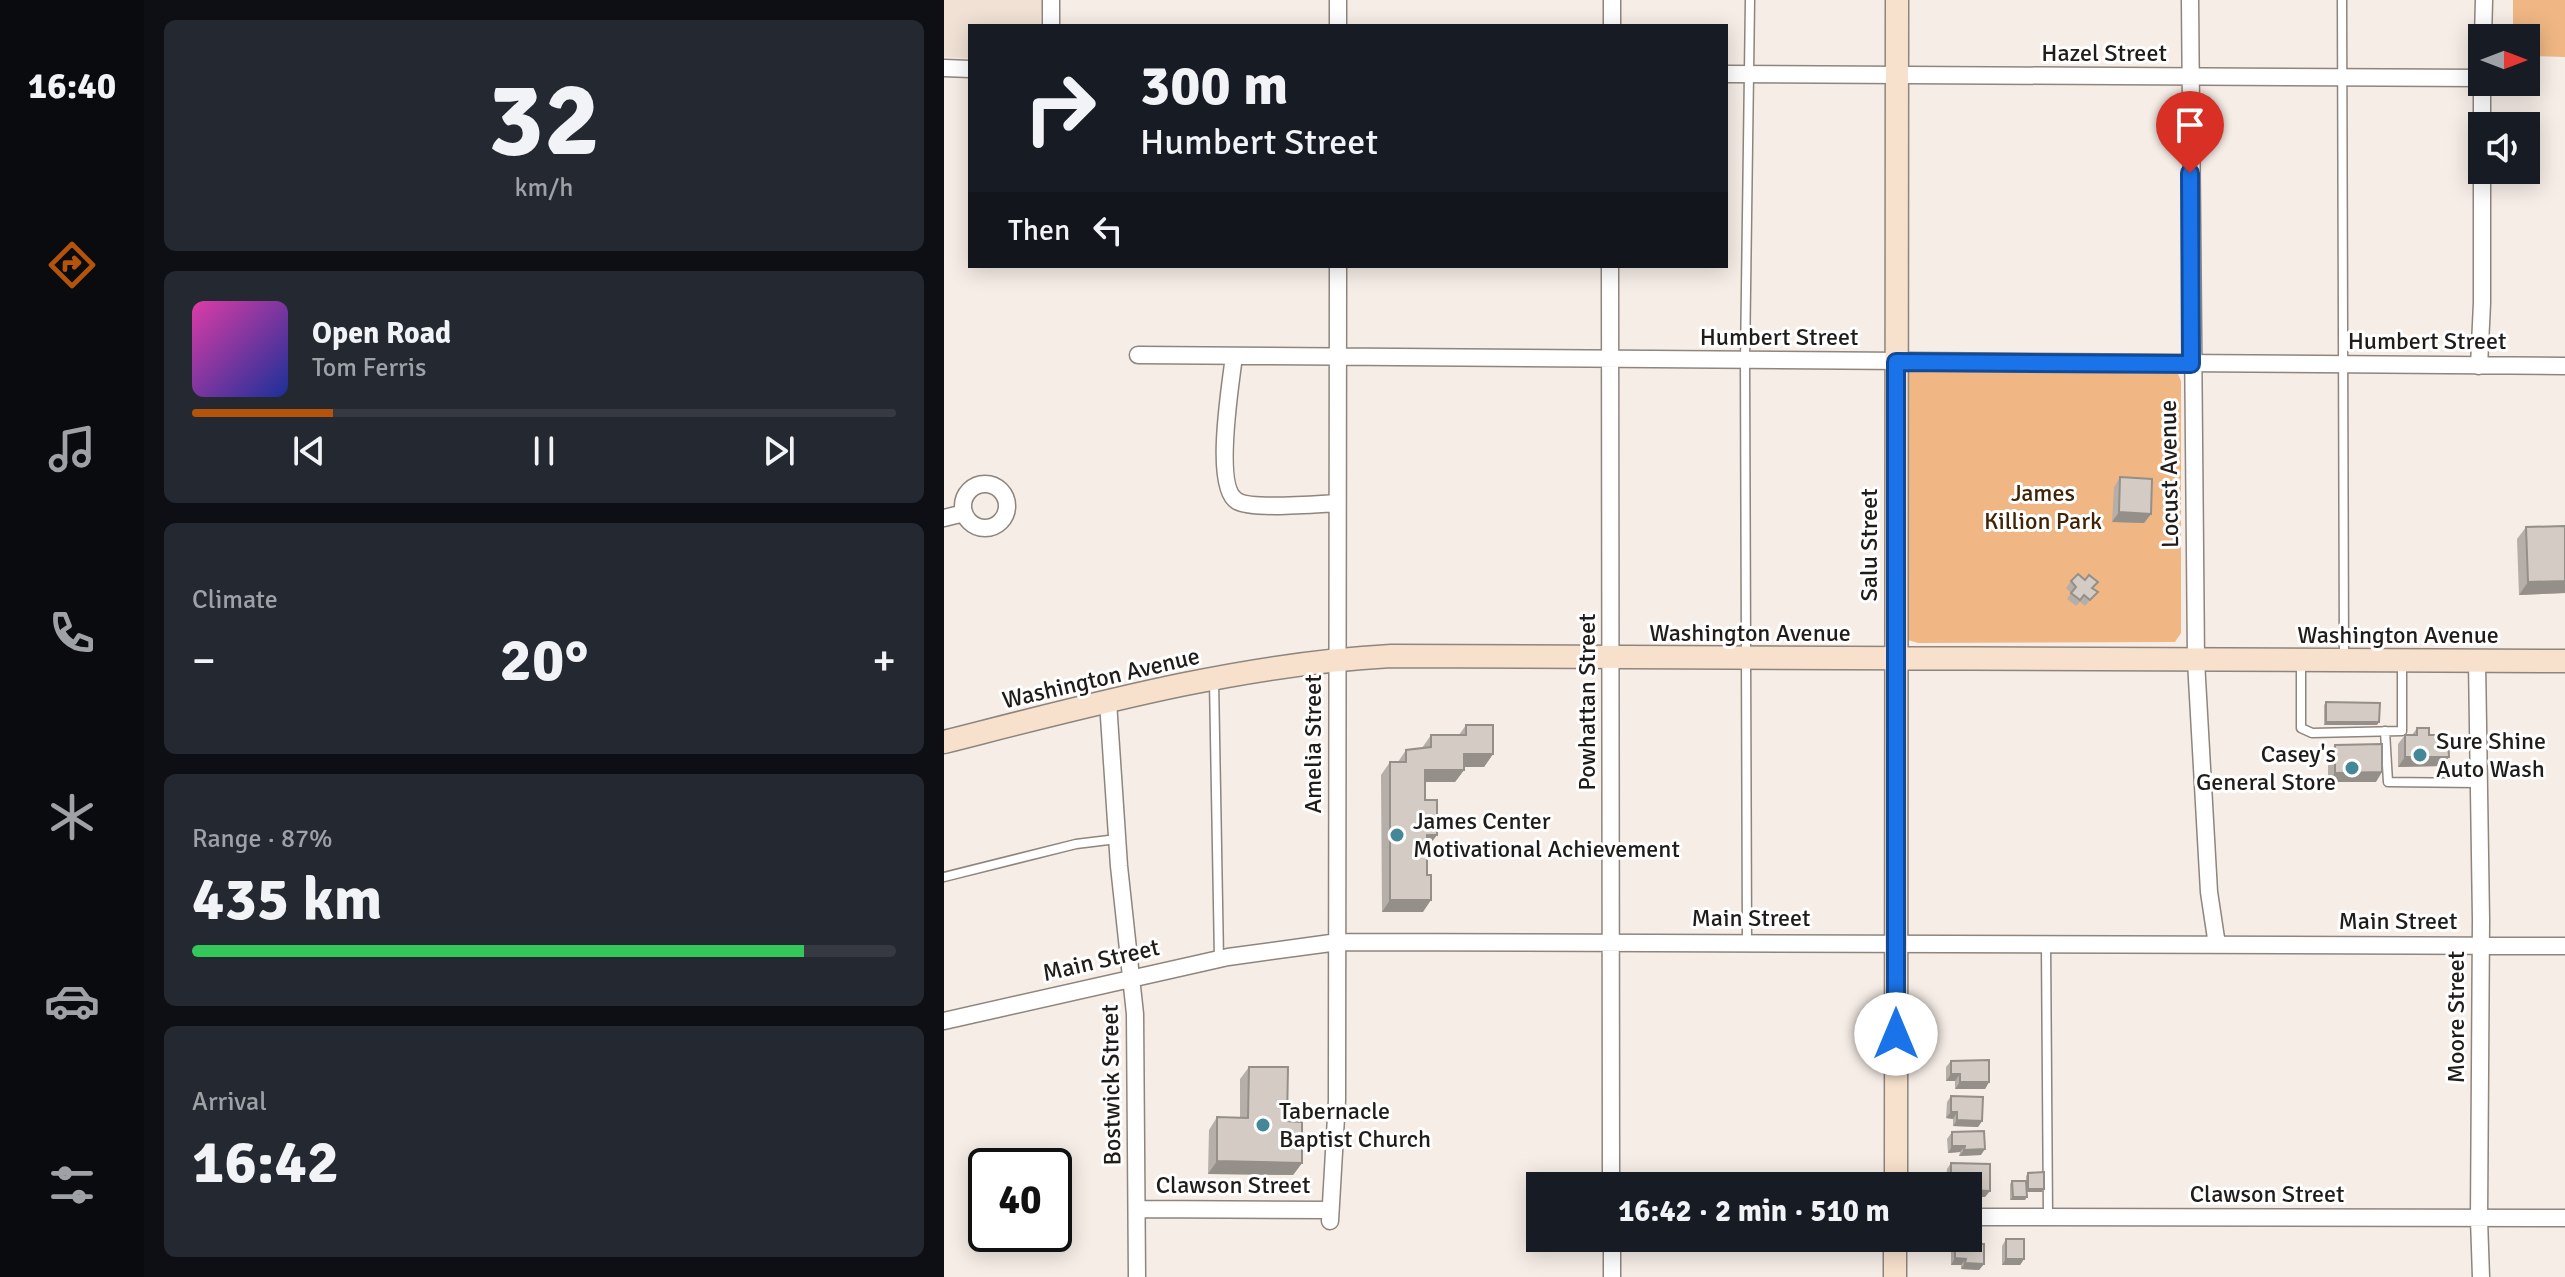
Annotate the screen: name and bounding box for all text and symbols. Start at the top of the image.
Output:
north arrow [2468,24,2540,96]
map controls [2468,24,2540,184]
street label: Hazel Street [2041,38,2167,68]
text: 300 m [1140,51,1288,120]
text: 32 [488,56,600,184]
icon: right [1008,56,1112,160]
text: 16:40 [28,64,116,109]
pin [2156,91,2224,173]
icon: arrive [2168,103,2212,147]
button: sound [2468,112,2540,184]
text: Humbert Street [1140,120,1378,165]
text: km/h [515,172,573,204]
icon: left [1086,208,1130,252]
text: Then [1008,212,1070,249]
icon: directions [44,237,100,293]
text: Open Road [312,315,451,352]
street label: Humbert Street [1700,322,1858,352]
street label: Humbert Street [2348,326,2506,356]
text: Tom Ferris [312,352,426,384]
street label: Locust Avenue [2153,400,2185,548]
icon: music [44,421,100,477]
icon: previous [287,429,331,473]
icon: pause [522,429,566,473]
icon: next [757,429,801,473]
park label: James Killion Park [1984,478,2102,536]
street label: Salu Street [1854,488,1884,602]
text: Climate [192,584,278,616]
icon: phone [44,605,100,661]
street label: Powhattan Street [1572,613,1602,791]
street label: Washington Avenue [1649,618,1851,648]
street label: Washington Avenue [2297,620,2499,650]
text: 20° [500,624,588,698]
text: − [192,634,216,688]
text: + [872,634,896,688]
street label: Washington Avenue [999,641,1203,715]
street label: Amelia Street [1298,674,1328,814]
place label: Sure Shine Auto Wash [2436,726,2546,784]
place label: Casey's General Store [2196,739,2336,797]
marker: Sure Shine Auto Wash [2411,746,2429,764]
marker: Casey's General Store [2343,759,2361,777]
icon: climate [44,789,100,845]
place label: James Center Motivational Achievement [1413,806,1680,864]
text: Range · 87% [192,823,333,855]
marker: James Center Motivational Achievement [1388,826,1406,844]
text: 435 km [192,863,382,937]
street label: Main Street [1691,903,1811,933]
street label: Main Street [2338,906,2458,936]
street label: Main Street [1040,932,1162,988]
street label: Moore Street [2441,951,2471,1083]
icon: car [44,973,100,1029]
position arrow [1854,992,1938,1076]
street label: Bostwick Street [1095,1004,1127,1166]
text: Arrival [192,1086,267,1118]
place label: Tabernacle Baptist Church [1279,1096,1431,1154]
marker: Tabernacle Baptist Church [1254,1116,1272,1134]
text: 16:42 [192,1126,339,1200]
speed limit sign: 40 [968,1148,1072,1252]
icon: filters [44,1157,100,1213]
street label: Clawson Street [1156,1170,1310,1200]
street label: Clawson Street [2190,1179,2344,1209]
text: 16:42 · 2 min · 510 m [1618,1193,1890,1230]

